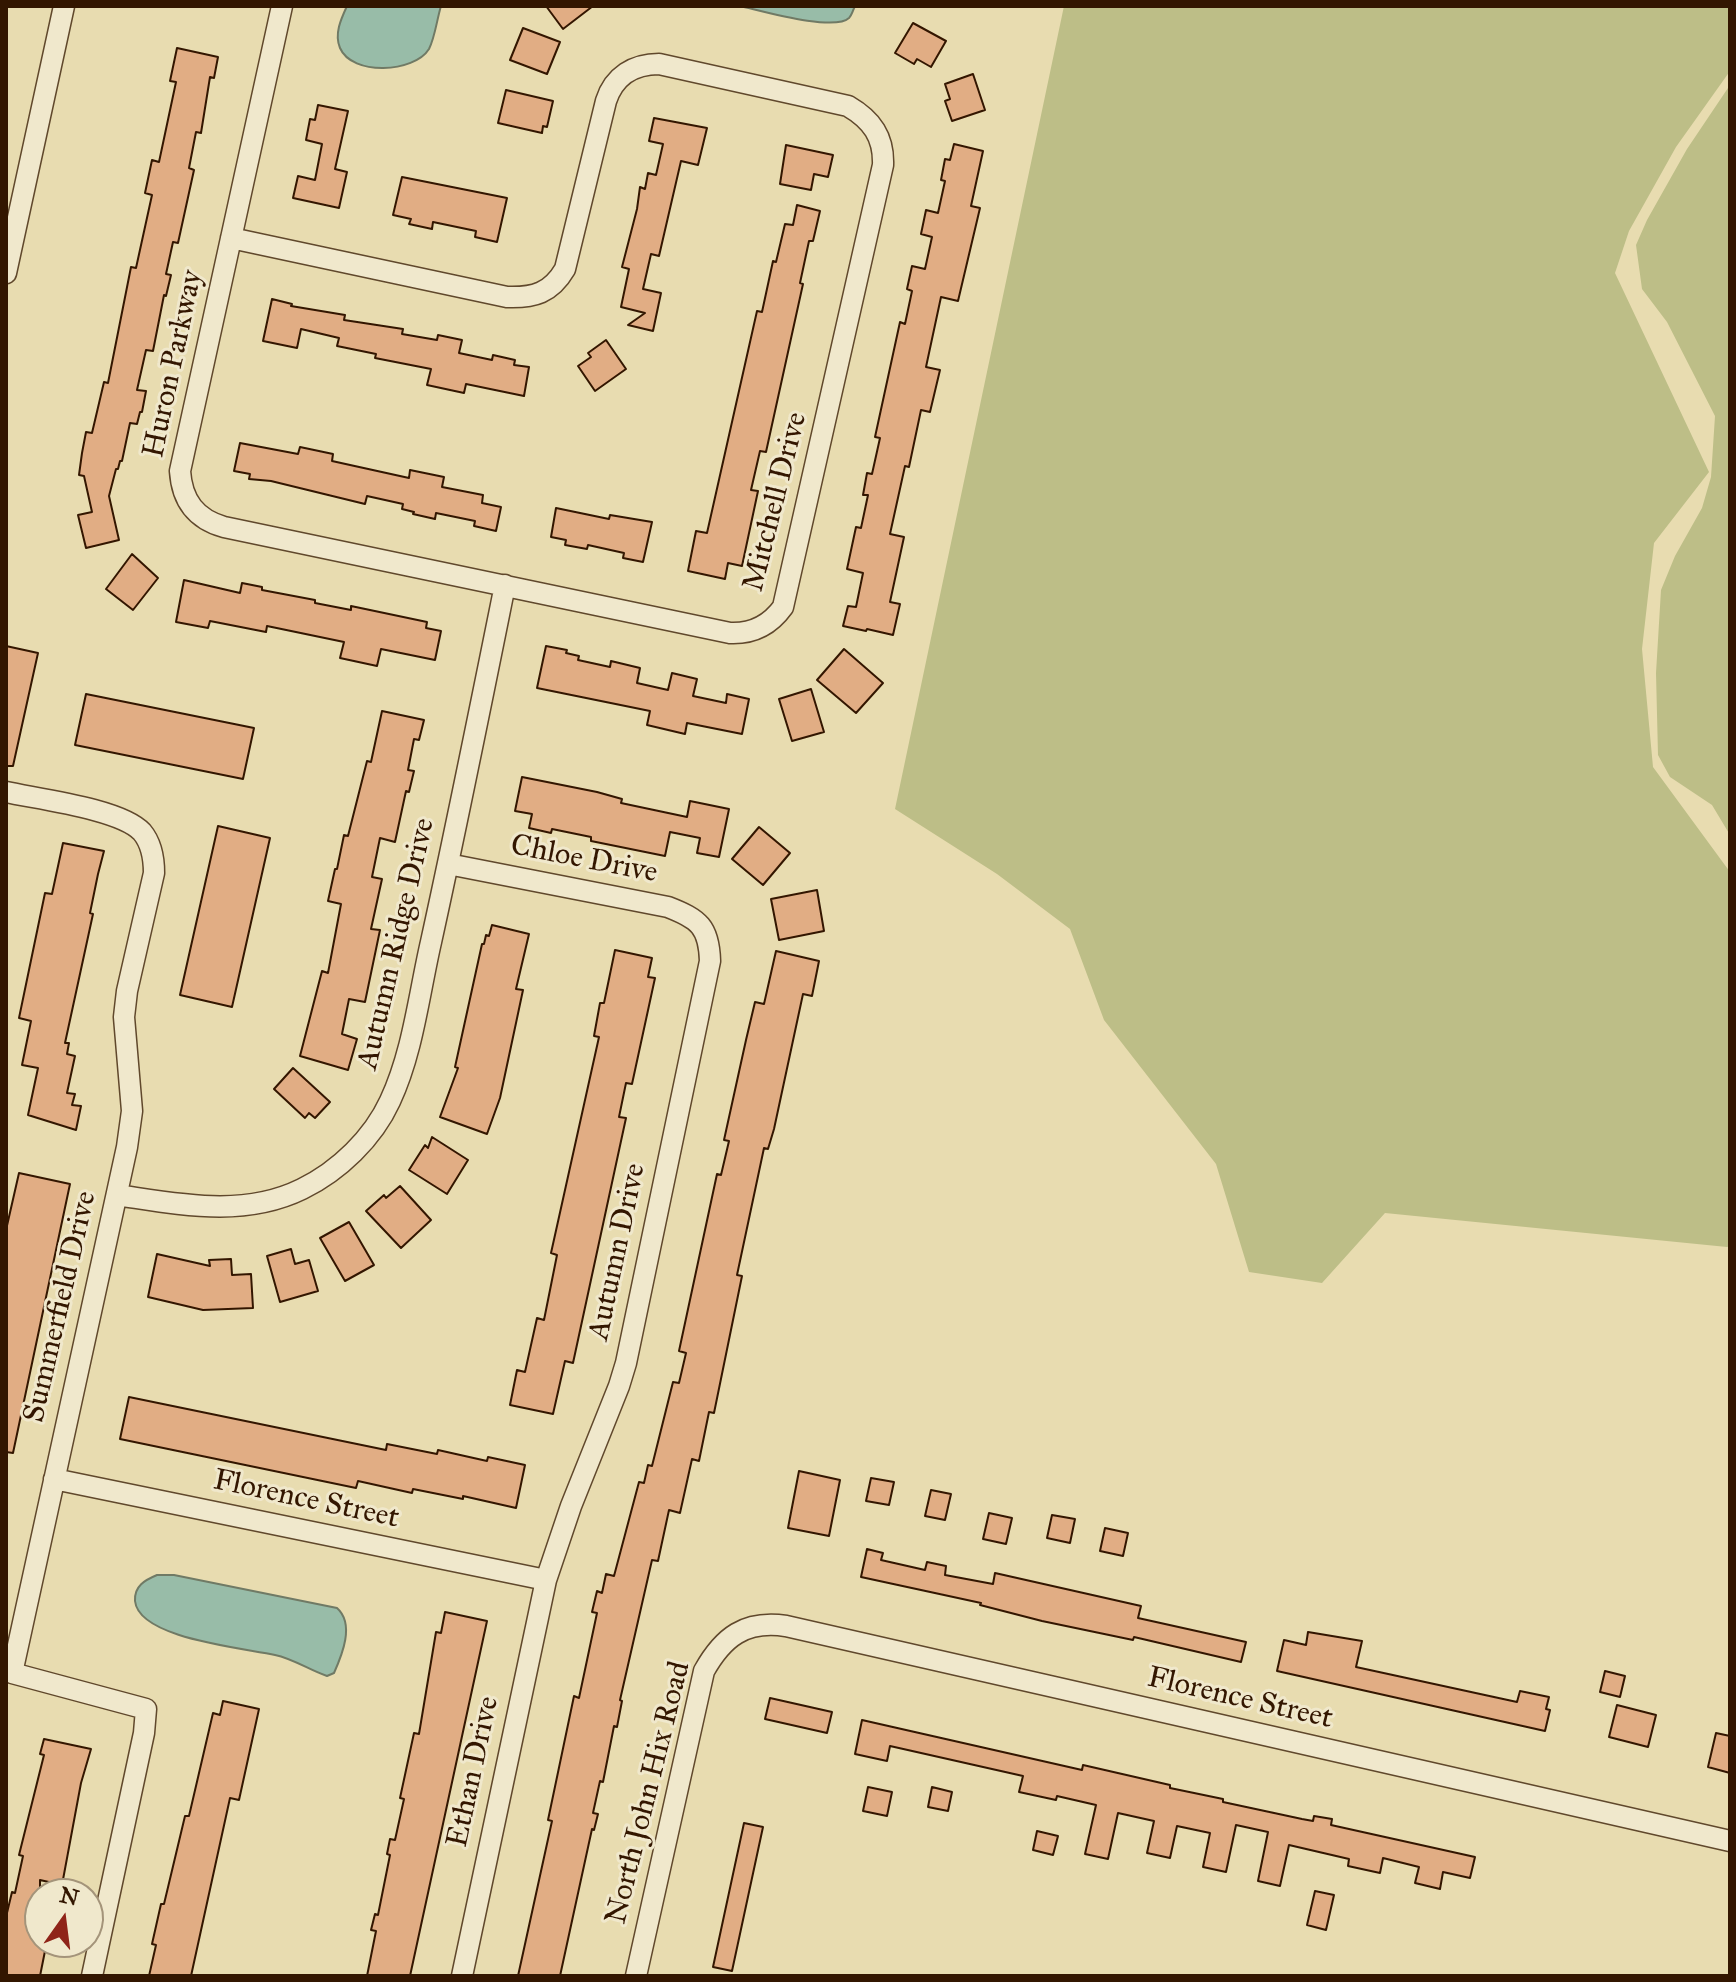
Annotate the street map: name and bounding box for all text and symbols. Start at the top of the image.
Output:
street label: Huron Parkway [137,267,211,461]
street label: Mitchell Drive [736,409,816,595]
street label: Autumn Ridge Drive [351,815,443,1073]
street label: Chloe Drive [508,828,660,892]
street label: Autumn Drive [582,1160,654,1344]
street label: Summerfield Drive [17,1188,105,1426]
street label: Florence Street [210,1463,402,1537]
street label: North John Hix Road [599,1658,699,1928]
street label: Florence Street [1144,1660,1336,1738]
street label: Ethan Drive [440,1693,508,1851]
north arrow [24,1878,104,1958]
text: N [57,1881,82,1912]

